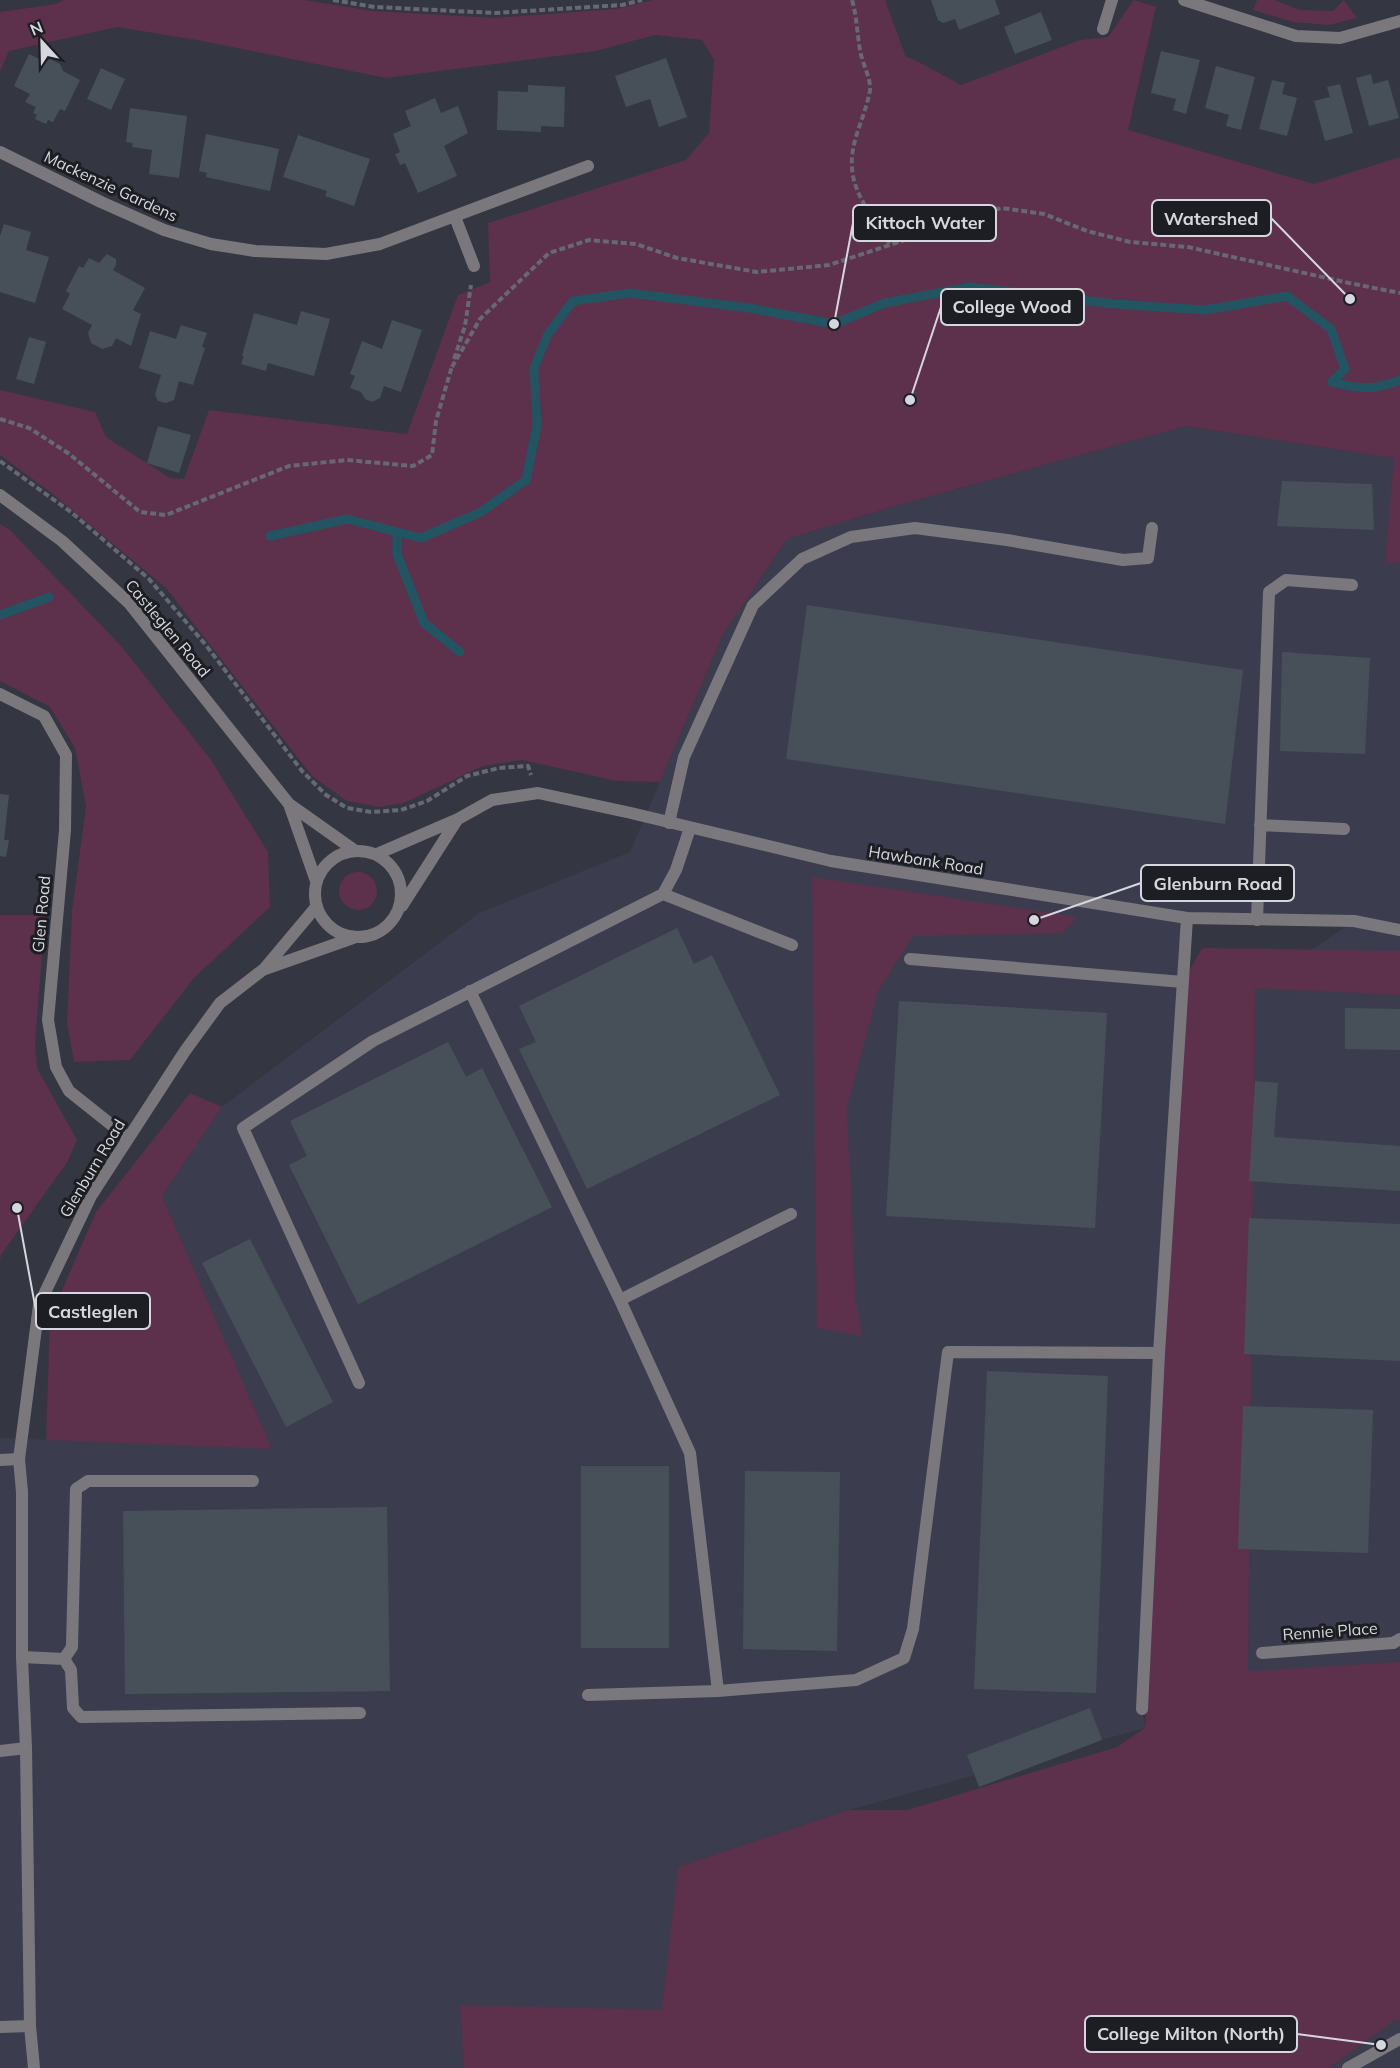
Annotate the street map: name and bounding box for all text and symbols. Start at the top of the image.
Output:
north arrow [12,12,72,72]
text: N [27,17,46,40]
street label: Mackenzie Gardens [41,146,181,226]
callout: Watershed [1152,200,1271,236]
callout: Kittoch Water [853,205,996,241]
text: Watershed [1164,207,1258,230]
text: Kittoch Water [865,211,986,234]
callout: College Wood [941,289,1084,325]
text: College Wood [952,295,1072,318]
street label: Castleglen Road [121,575,215,681]
street label: Hawbank Road [867,841,985,879]
callout: Glenburn Road [1141,865,1294,901]
text: Glenburn Road [1154,872,1282,895]
street label: Glen Road [28,875,54,953]
street label: Glenburn Road [55,1115,129,1221]
callout: Castleglen [36,1293,150,1329]
text: Castleglen [48,1300,138,1323]
street label: Rennie Place [1282,1618,1378,1644]
callout: College Milton (North) [1085,2016,1297,2052]
text: College Milton (North) [1097,2022,1285,2045]

